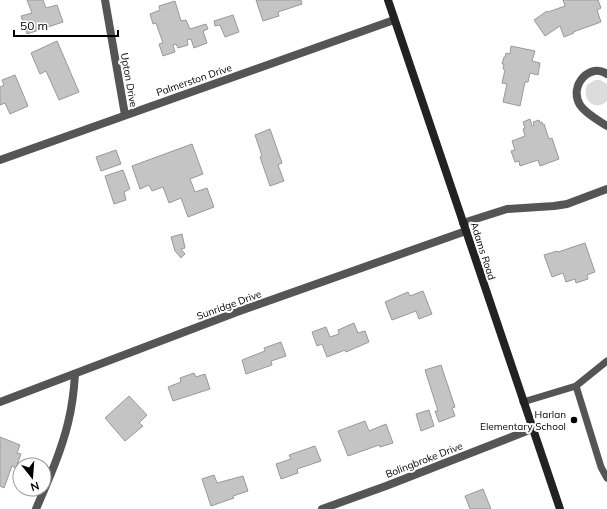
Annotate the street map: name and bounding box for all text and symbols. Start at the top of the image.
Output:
scale bar [14,12,118,38]
text: 50 m [20,18,48,33]
street label: Upton Drive [118,52,140,108]
street label: Palmerston Drive [154,61,234,99]
street label: Adams Road [468,220,498,282]
street label: Sunridge Drive [195,287,263,323]
place label: Harlan Elementary School [480,408,566,433]
marker: Harlan Elementary School [569,415,579,425]
street label: Bolingbroke Drive [384,439,464,481]
north arrow [12,457,52,497]
text: N [29,479,41,494]

